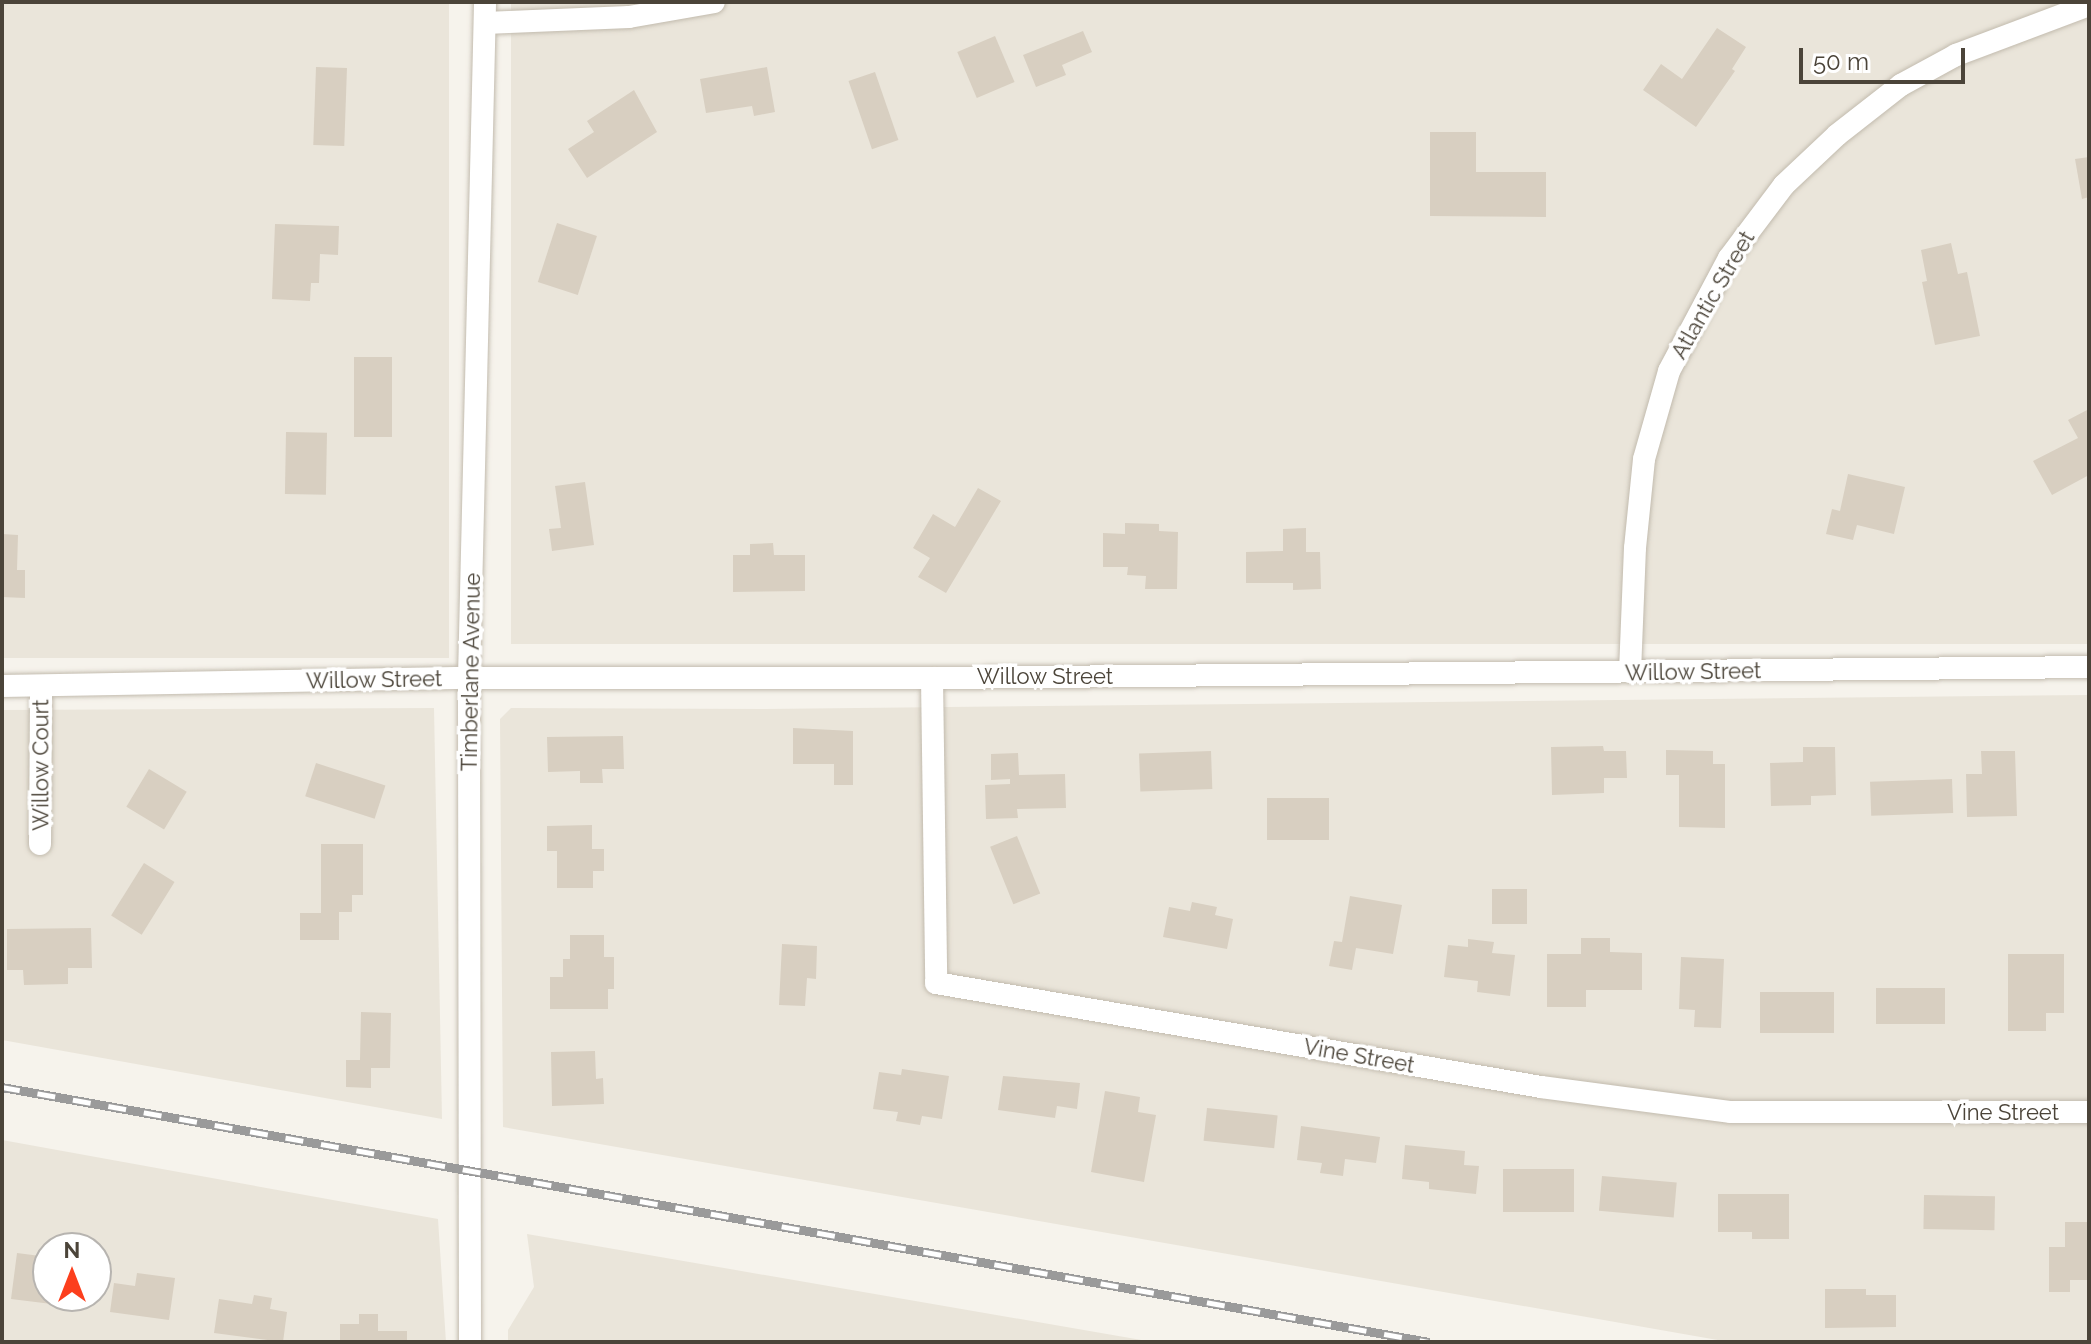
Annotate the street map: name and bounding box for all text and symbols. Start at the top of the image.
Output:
scale bar [1803,32,1969,82]
text: 50 m [1813,47,1869,76]
street label: Atlantic Street [1666,226,1760,364]
street label: Timberlane Avenue [456,572,486,772]
street label: Willow Street [1624,658,1762,686]
street label: Willow Street [977,664,1113,690]
street label: Willow Street [305,666,443,694]
street label: Willow Court [28,699,54,831]
street label: Vine Street [1302,1033,1416,1079]
street label: Vine Street [1947,1100,2059,1126]
north arrow [32,1232,112,1312]
text: N [64,1237,80,1263]

